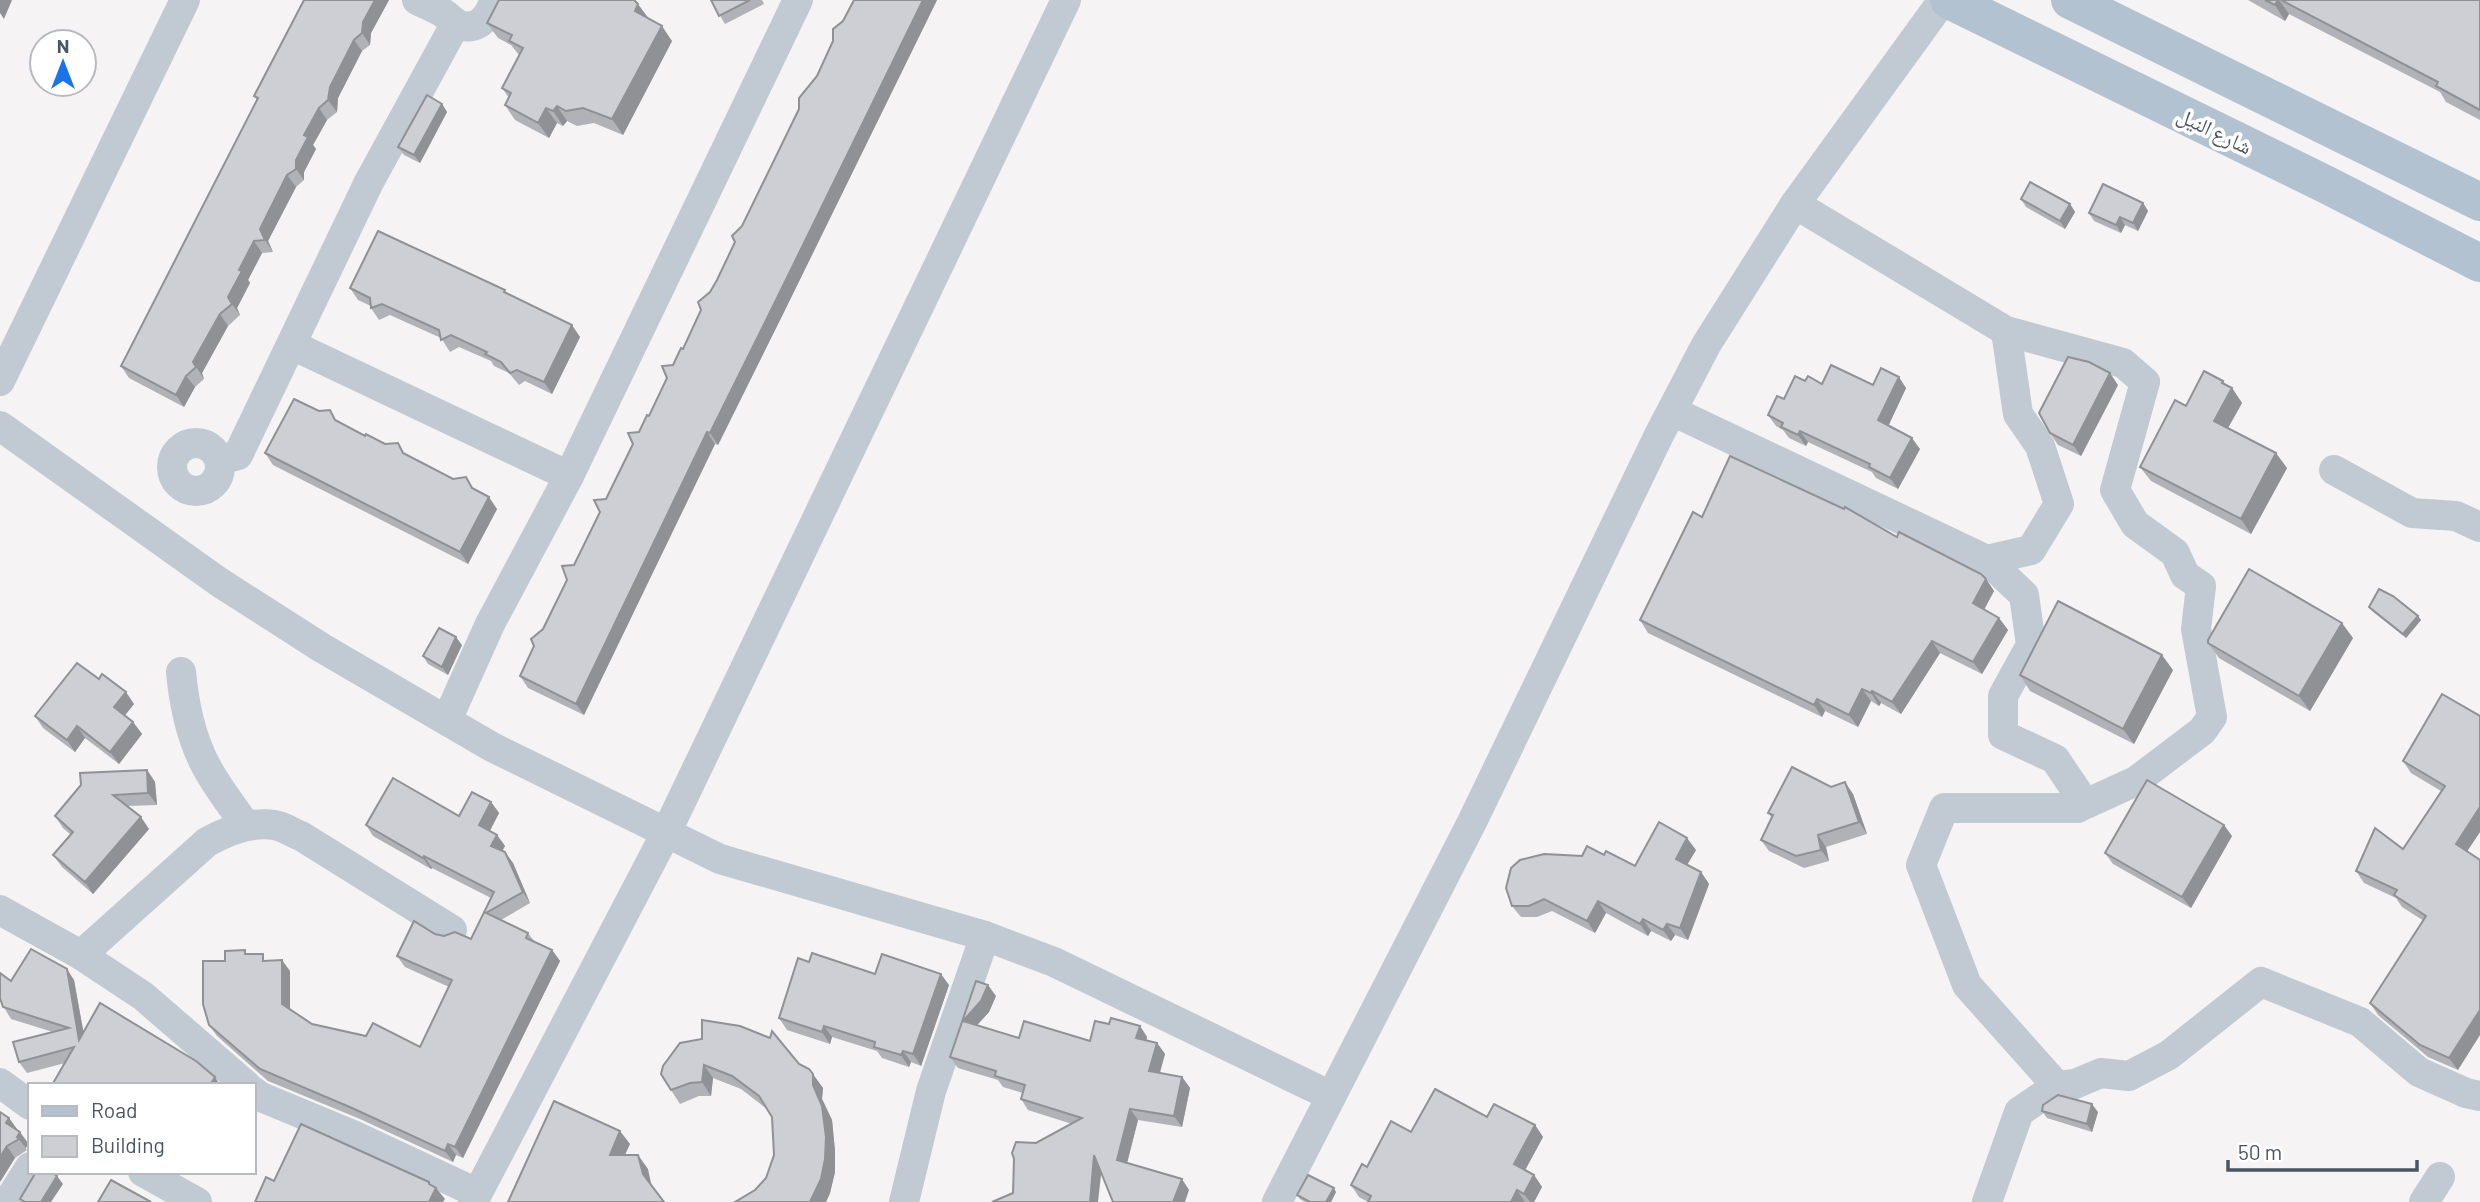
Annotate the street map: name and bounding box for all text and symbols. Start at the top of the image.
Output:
north arrow [28,28,98,98]
text: N [57,34,69,57]
street label: شارع النيل [2173,101,2256,160]
legend [28,1083,256,1174]
text: Road [91,1097,137,1122]
scale bar [2228,1128,2417,1172]
text: Building [91,1132,165,1157]
text: 50 m [2238,1139,2282,1164]

